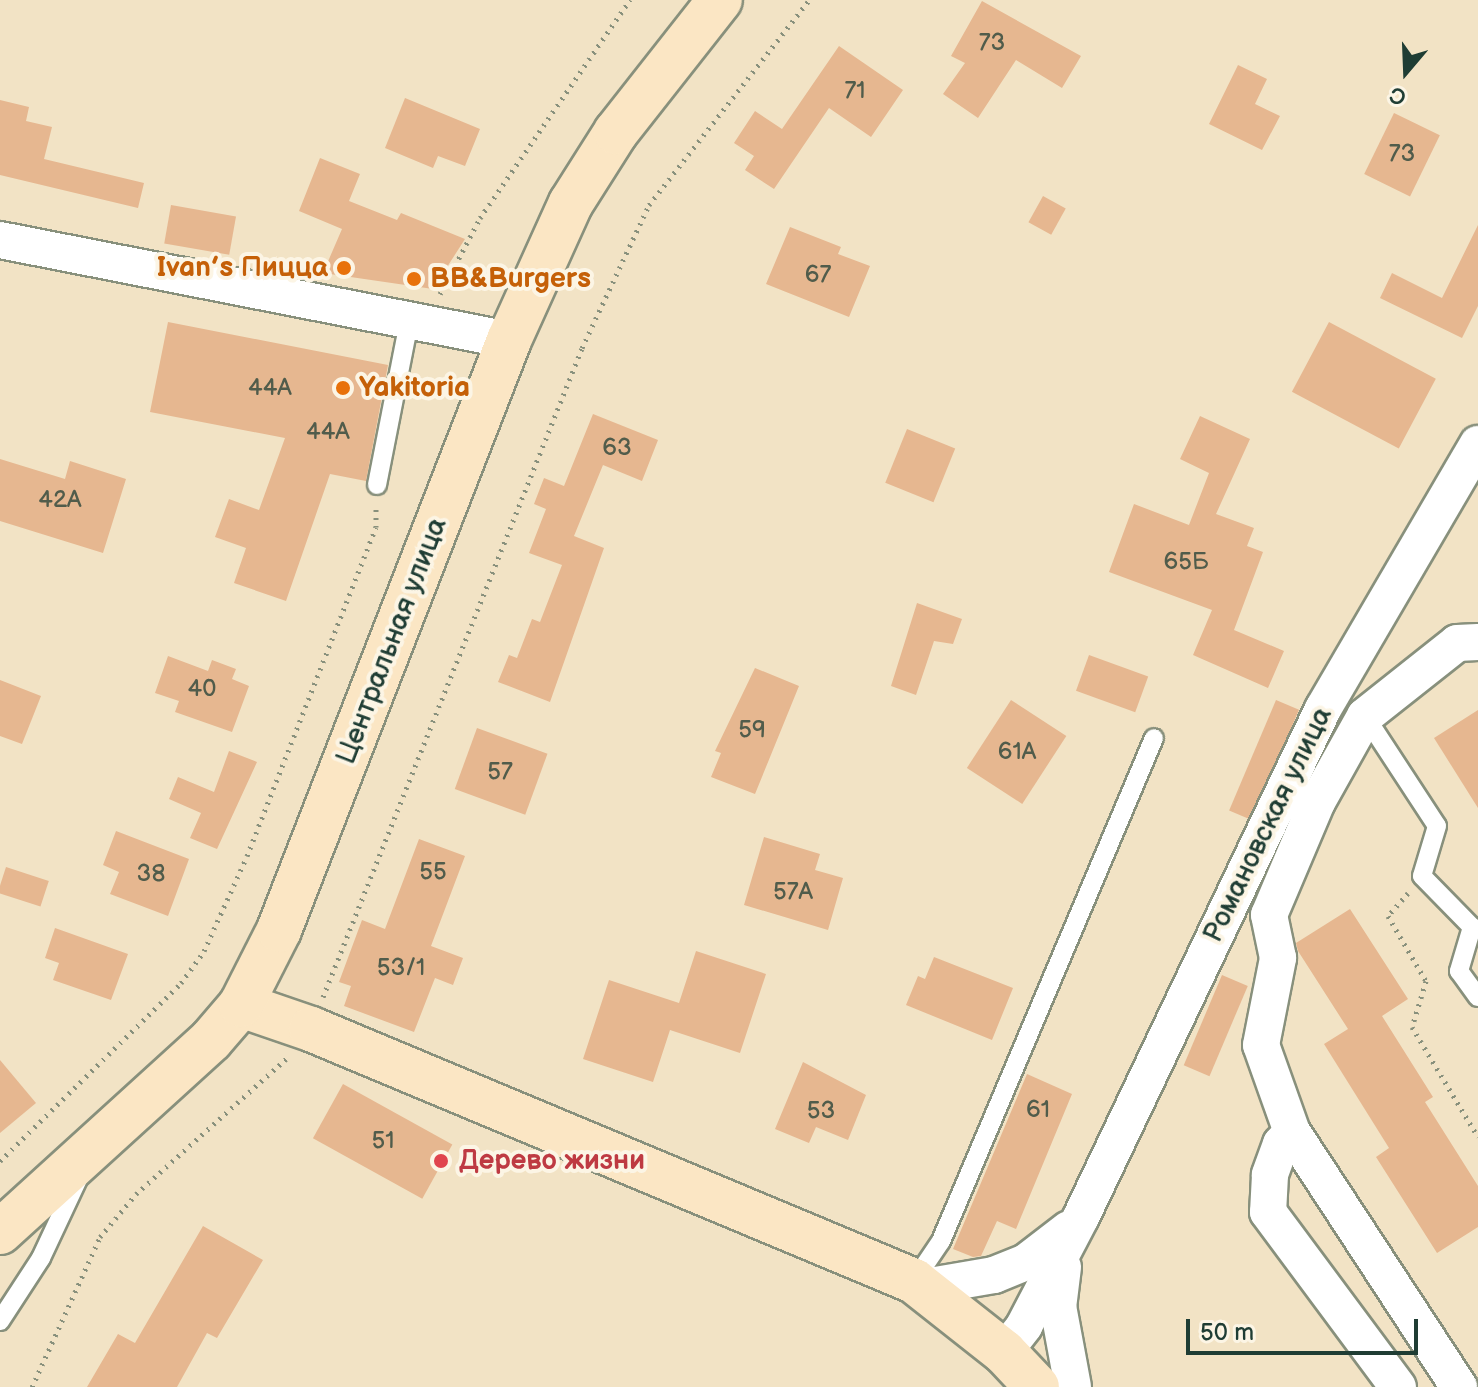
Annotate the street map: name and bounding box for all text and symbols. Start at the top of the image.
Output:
house number: 73 [979,29,1005,57]
north arrow [1366,32,1446,112]
house number: 71 [844,77,866,105]
text: С [1386,80,1410,110]
house number: 73 [1389,140,1415,168]
place label: Ivan’s Пицца [157,251,328,285]
marker: Ivan’s Пицца [335,259,353,277]
house number: 67 [805,261,831,289]
place label: BB&Burgers [430,262,591,296]
marker: BB&Burgers [405,270,423,288]
place label: Yakitoria [359,371,470,405]
house number: 44А [248,374,292,402]
marker: Yakitoria [334,379,352,397]
house number: 44А [306,418,350,446]
house number: 63 [602,434,632,462]
house number: 42А [38,486,82,514]
street label: Центральная улица [330,513,454,769]
house number: 65Б [1163,548,1209,576]
house number: 40 [188,675,216,703]
street label: Романовская улица [1196,702,1340,948]
house number: 59 [738,716,766,744]
house number: 61А [998,738,1036,766]
house number: 57 [487,758,513,786]
house number: 55 [419,858,447,886]
house number: 38 [137,860,165,888]
house number: 57А [773,878,813,906]
house number: 53/1 [377,954,425,982]
house number: 61 [1026,1096,1050,1124]
house number: 53 [807,1097,835,1125]
house number: 51 [371,1127,395,1155]
place label: Дерево жизни [459,1144,645,1178]
marker: Дерево жизни [430,1150,452,1172]
scale bar [1190,1303,1422,1353]
text: 50 m [1200,1318,1254,1347]

